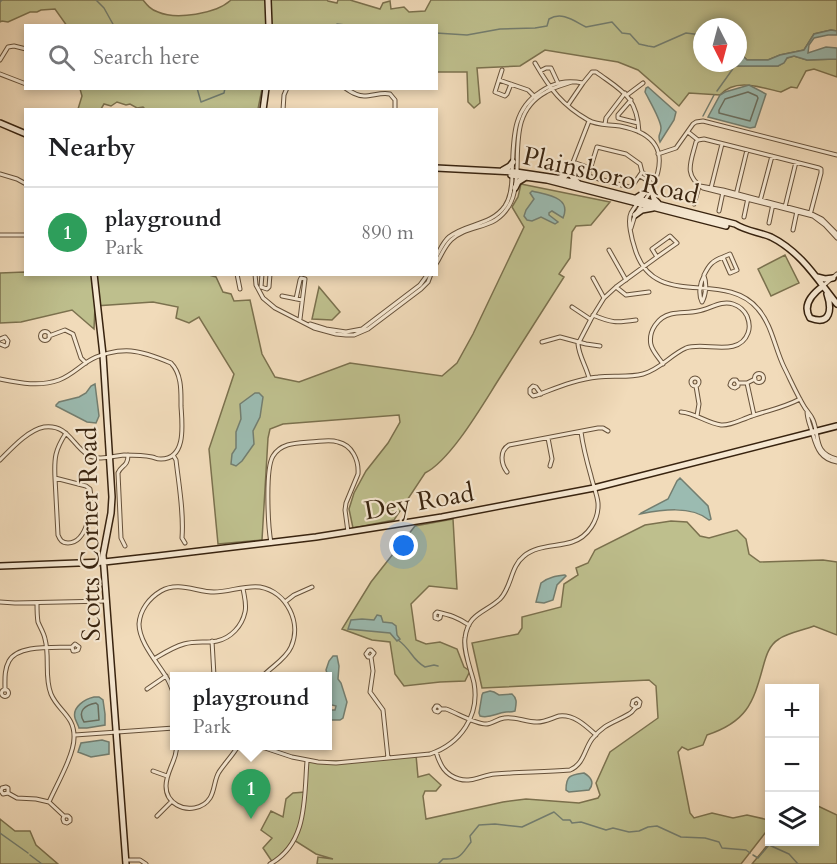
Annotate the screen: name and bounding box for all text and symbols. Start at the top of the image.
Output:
north arrow [693,18,747,72]
search box [24,24,438,90]
icon: search [45,41,78,74]
text: Search here [93,42,200,72]
text: Nearby [48,130,136,165]
street label: Plainsboro Road [519,138,703,213]
text: playground [105,204,222,234]
text: 1 [62,219,73,246]
text: 890 m [361,219,414,246]
text: Park [105,234,143,261]
street label: Scotts Corner Road [70,426,109,642]
street label: Dey Road [361,475,477,528]
your location [389,531,418,560]
popup [170,672,332,750]
text: playground [193,683,309,713]
map controls [765,684,819,846]
button: + [765,684,819,738]
text: Park [193,713,231,740]
button: − [765,738,819,792]
pin: 1 [232,770,270,819]
button: layers [765,792,819,846]

